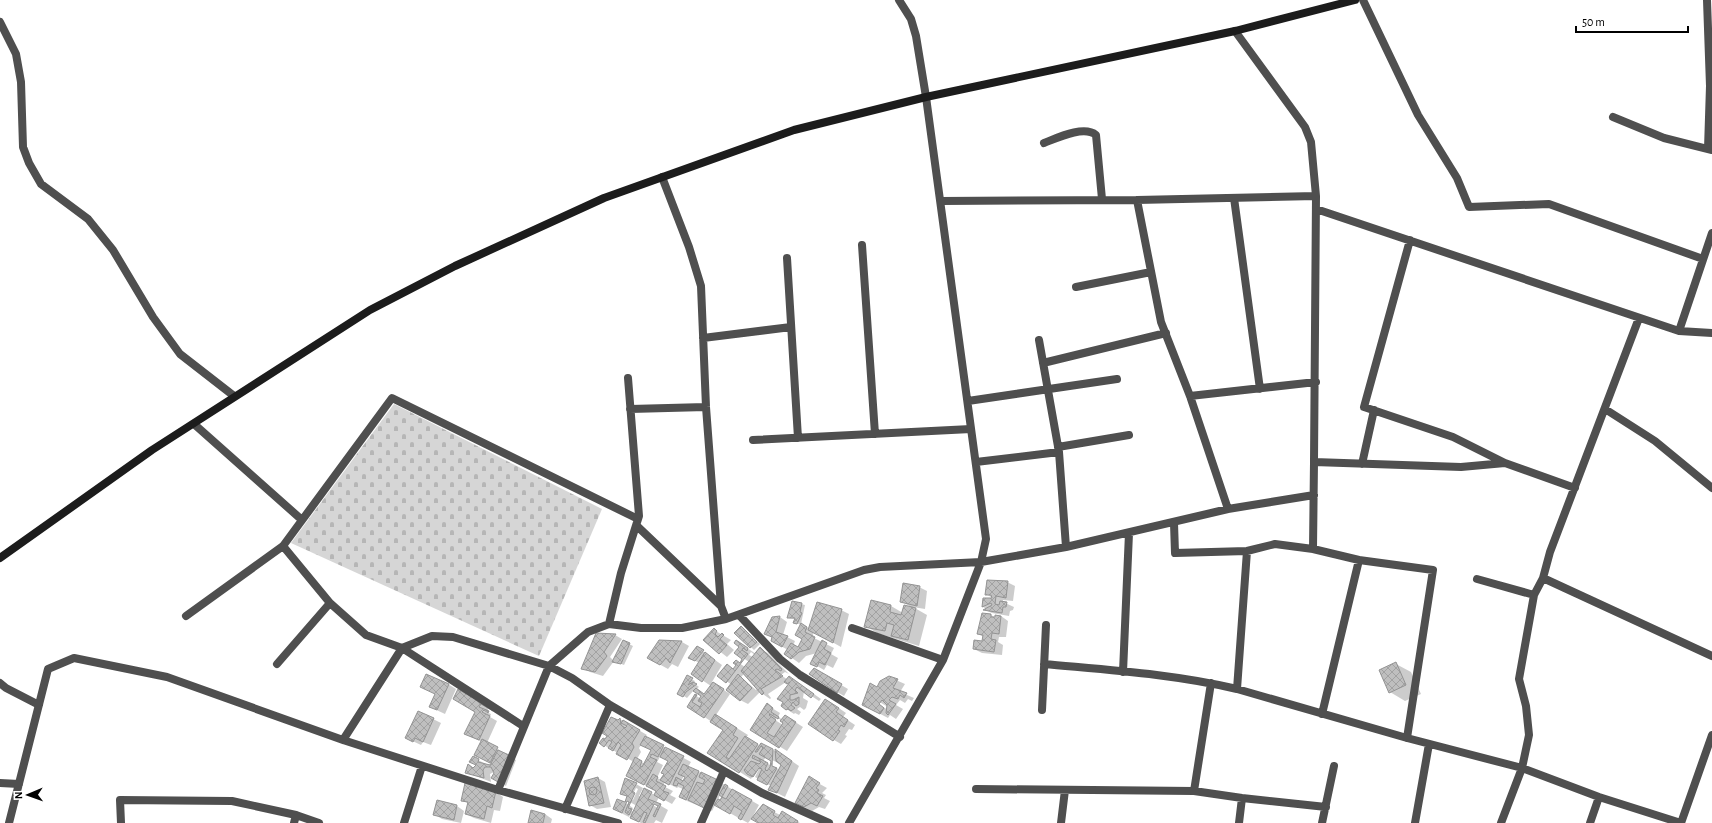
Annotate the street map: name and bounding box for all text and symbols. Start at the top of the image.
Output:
scale bar [1576,8,1688,34]
text: 50 m [1582,16,1605,28]
north arrow [8,775,48,815]
text: N [13,791,24,799]

